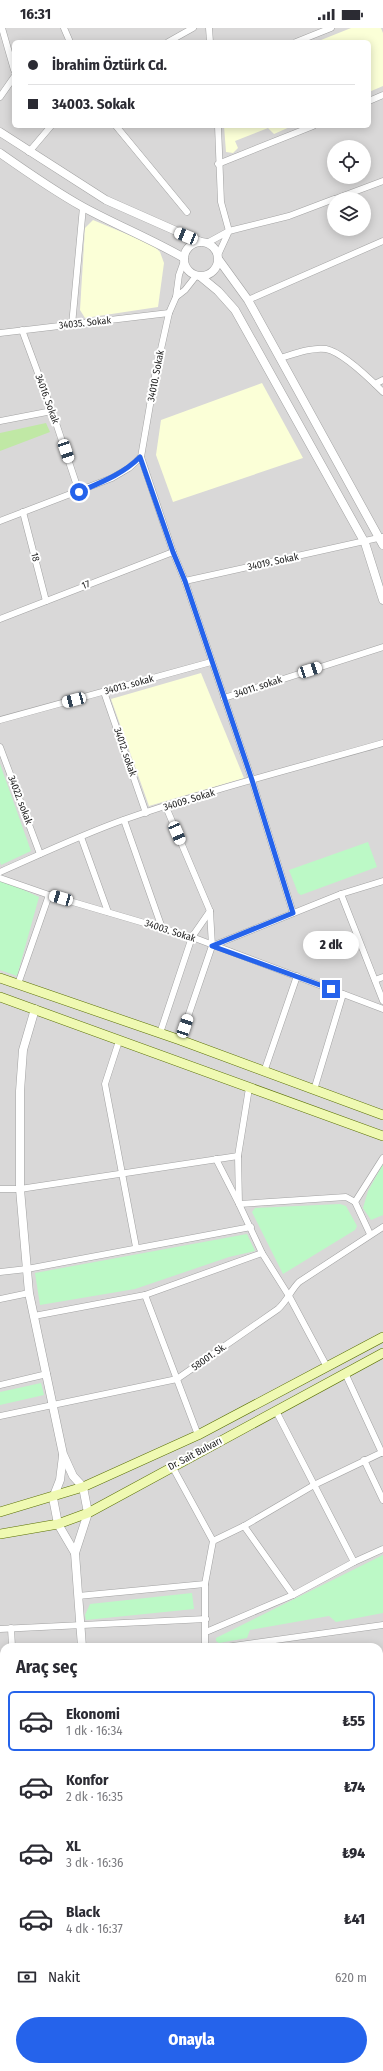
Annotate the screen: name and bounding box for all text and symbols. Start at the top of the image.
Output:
text: 16:31 [20,5,51,23]
text: İbrahim Öztürk Cd. [52,56,167,74]
text: 34003. Sokak [52,95,135,113]
map controls [327,140,371,236]
button: locate [327,140,371,184]
button: layers [327,192,371,236]
car [173,226,199,246]
street label: 34035. Sokak [58,314,112,332]
street label: 34010. Sokak [145,349,167,403]
street label: 34016. Sokak [32,373,62,426]
car [56,438,76,464]
route start [70,483,88,501]
street label: 18 [28,551,42,563]
street label: 34019. Sokak [246,551,300,573]
street label: 17 [80,578,92,592]
car [297,661,323,679]
street label: 34013. sokak [103,673,155,697]
street label: 34011. sokak [232,673,284,700]
car [61,691,87,709]
street label: 34012. sokak [111,726,139,778]
street label: 34022. sokak [5,774,35,826]
street label: 34009. Sokak [162,786,217,814]
car [167,820,187,846]
car [48,889,74,907]
street label: 34003. Sokak [143,917,197,945]
callout: 2 dk [303,931,359,959]
text: 2 dk [320,937,342,952]
route end [322,980,340,998]
car [175,1013,195,1039]
street label: 58001. Sk. [189,1341,229,1373]
street label: Dr. Sait Bulvarı [165,1434,224,1473]
text: Araç seç [16,1656,77,1678]
icon: car [18,1703,54,1739]
text: Ekonomi [66,1705,120,1723]
text: ₺55 [342,1712,365,1730]
text: 1 dk · 16:34 [66,1723,123,1738]
icon: car [18,1769,54,1805]
text: Konfor [66,1771,109,1789]
text: ₺74 [344,1778,365,1796]
text: 2 dk · 16:35 [66,1789,123,1804]
icon: car [18,1835,54,1871]
text: XL [66,1837,81,1855]
text: ₺94 [342,1844,365,1862]
text: 3 dk · 16:36 [66,1855,124,1870]
icon: car [18,1901,54,1937]
text: Black [66,1903,100,1921]
text: ₺41 [344,1910,365,1928]
text: 4 dk · 16:37 [66,1921,123,1936]
icon: cash [16,1966,38,1988]
text: Nakit [48,1968,80,1986]
text: 620 m [335,1970,367,1985]
button: Onayla [16,2017,367,2063]

